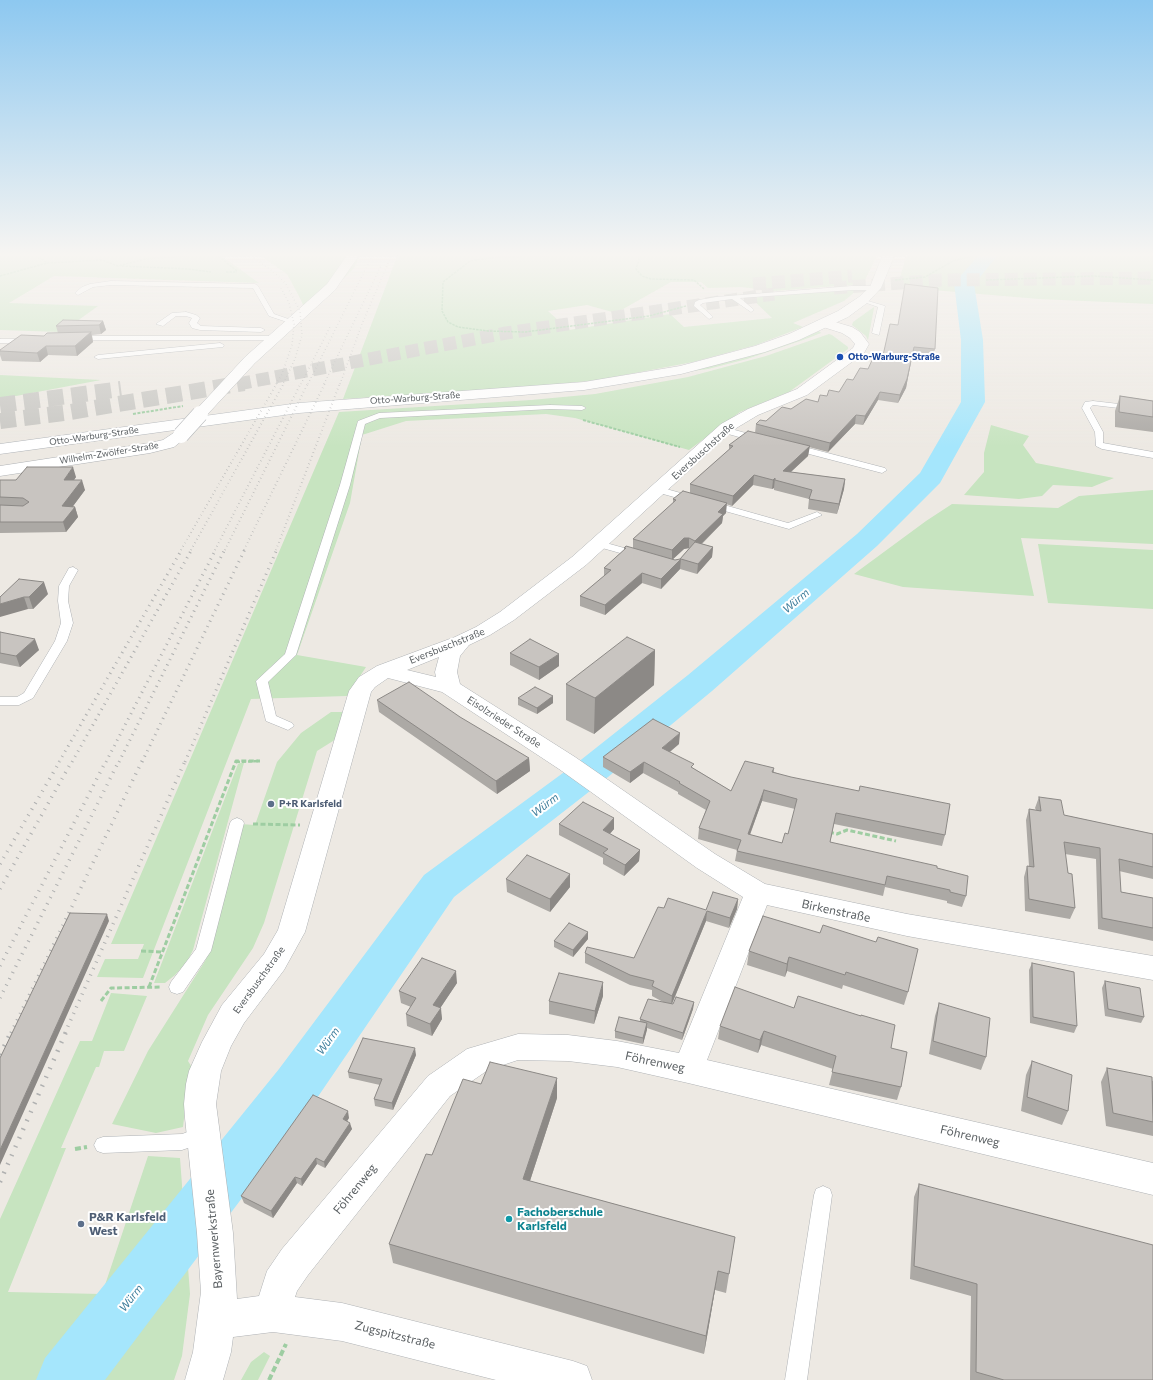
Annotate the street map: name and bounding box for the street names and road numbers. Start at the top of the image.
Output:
street label: Otto-Warburg-Straße [370,389,460,407]
street label: Eversbuschstraße [669,420,737,482]
street label: Otto-Warburg-Straße [49,424,139,448]
street label: Wilhelm-Zwölfer-Straße [59,440,159,466]
street label: Eversbuschstraße [408,625,486,667]
street label: Eisolzrieder Straße [465,694,543,750]
street label: Birkenstraße [800,897,872,925]
street label: Eversbuschstraße [231,944,287,1016]
street label: Föhrenweg [624,1049,686,1075]
street label: Föhrenweg [939,1122,1001,1150]
street label: Föhrenweg [330,1161,380,1217]
street label: Bayernwerkstraße [202,1189,226,1289]
street label: Zugspitzstraße [353,1318,437,1352]

